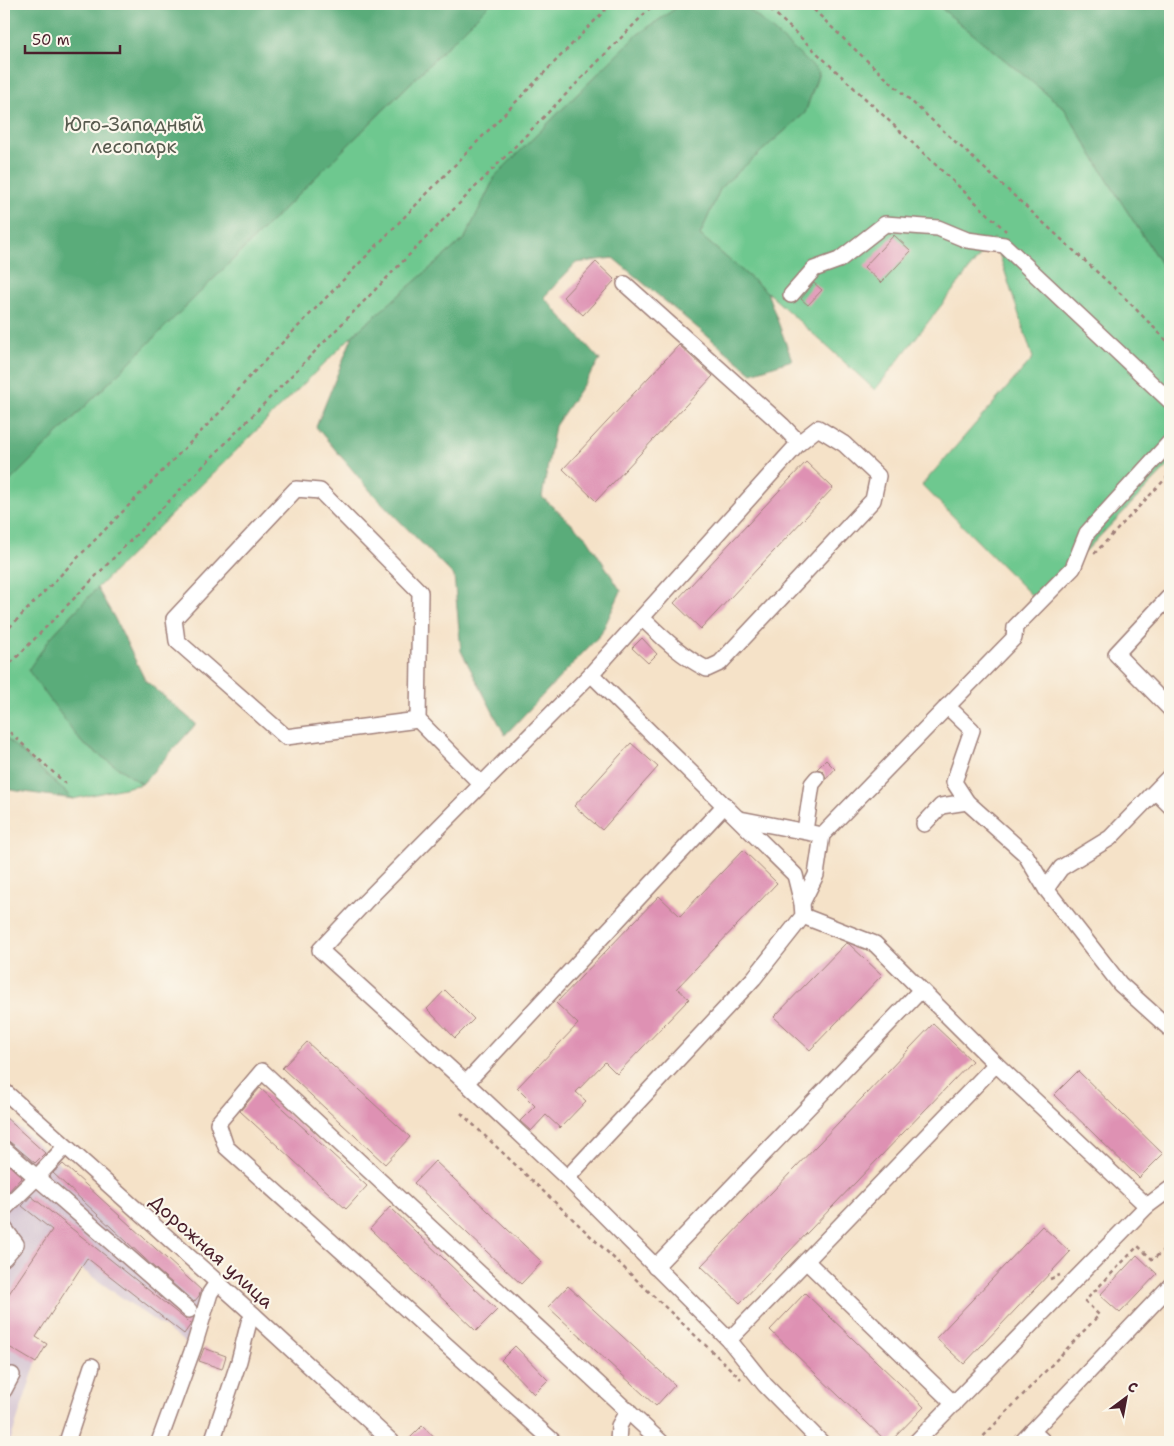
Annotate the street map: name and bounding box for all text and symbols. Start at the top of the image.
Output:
scale bar [25,22,120,54]
text: 50 m [32,30,70,50]
park label: Юго-Западный лесопарк [64,112,204,159]
street label: Дорожная улица [144,1189,279,1314]
north arrow [1102,1374,1152,1424]
text: С [1124,1377,1141,1397]

